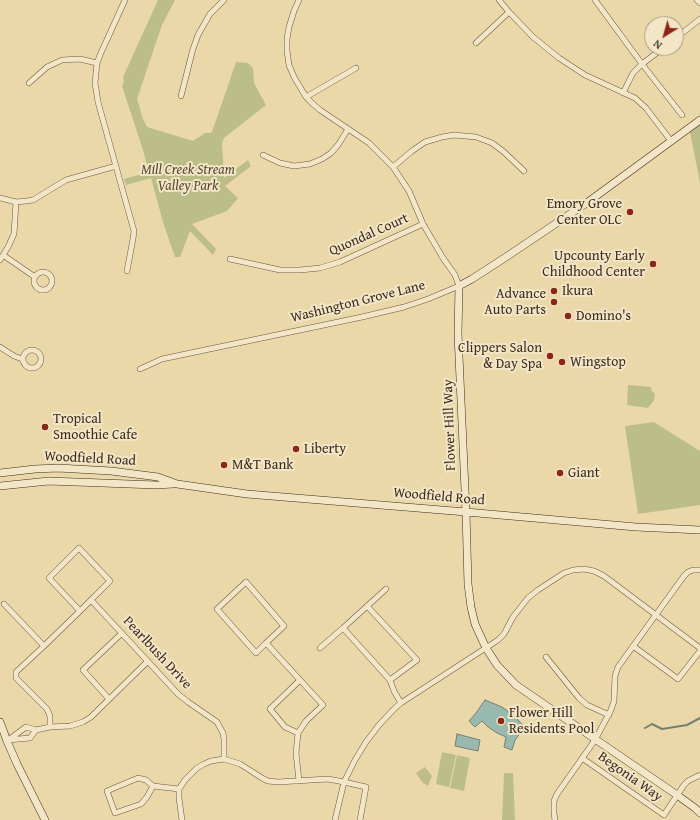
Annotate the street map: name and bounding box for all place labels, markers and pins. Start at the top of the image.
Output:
place label: Emory Grove Center OLC [547,196,622,228]
marker: Emory Grove Center OLC [625,207,635,217]
place label: Upcounty Early Childhood Center [542,248,645,280]
marker: Upcounty Early Childhood Center [648,259,658,269]
place label: Ikura [562,283,593,299]
place label: Advance Auto Parts [484,286,546,318]
marker: Ikura [549,286,559,296]
marker: Advance Auto Parts [549,297,559,307]
place label: Domino's [576,308,631,324]
marker: Domino's [563,311,573,321]
place label: Clippers Salon & Day Spa [458,340,542,372]
marker: Clippers Salon & Day Spa [545,351,555,361]
place label: Wingstop [570,354,626,370]
marker: Wingstop [557,357,567,367]
place label: Tropical Smoothie Cafe [53,411,137,444]
marker: Tropical Smoothie Cafe [40,422,50,432]
place label: Liberty [304,441,346,457]
marker: Liberty [291,444,301,454]
place label: M&T Bank [232,457,293,473]
marker: M&T Bank [219,460,229,470]
place label: Giant [568,465,600,481]
marker: Giant [555,468,565,478]
place label: Flower Hill Residents Pool [509,705,594,738]
marker: Flower Hill Residents Pool [496,716,506,726]

